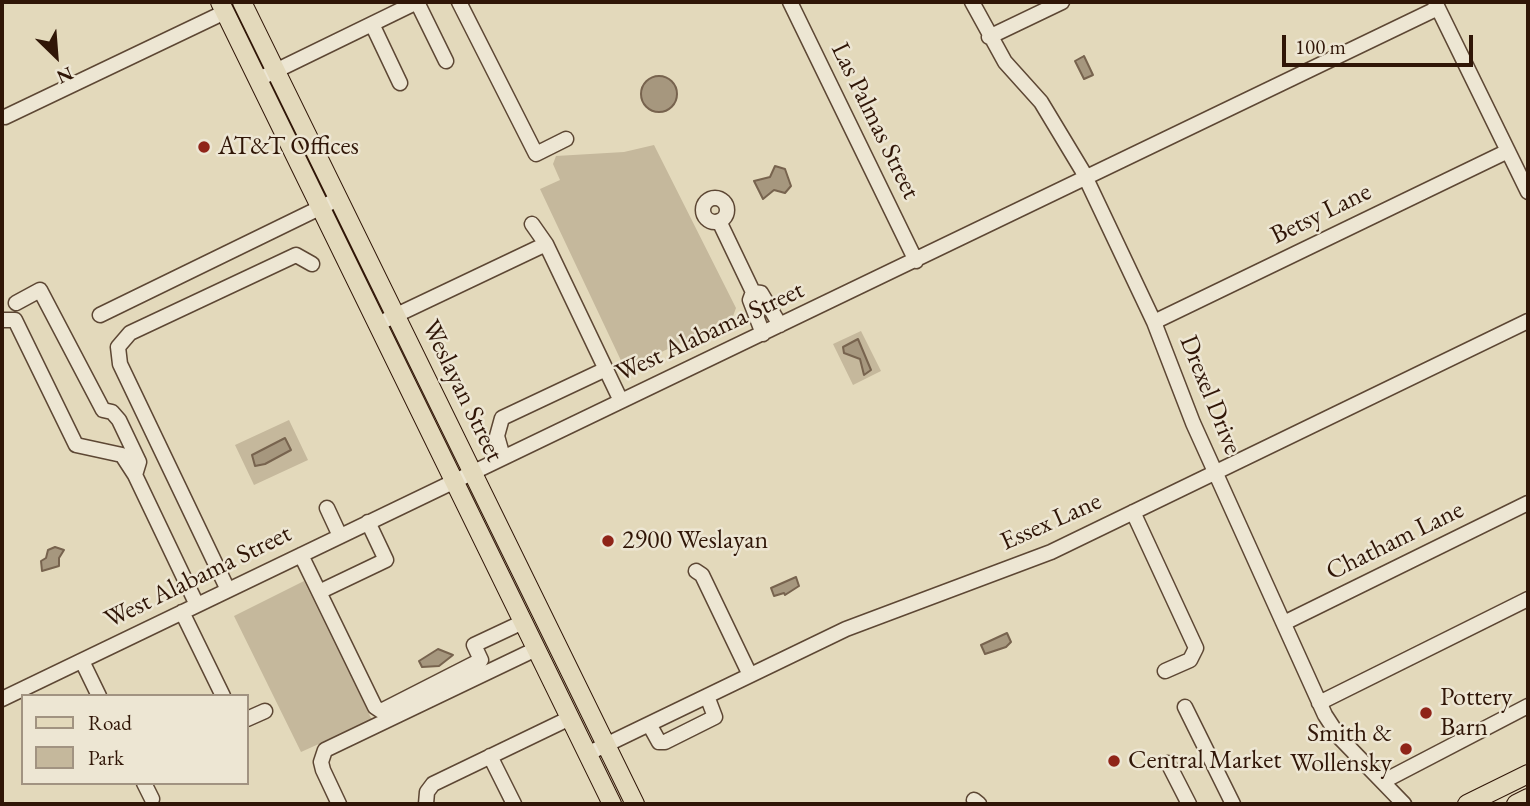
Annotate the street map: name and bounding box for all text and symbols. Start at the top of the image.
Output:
north arrow [21,21,91,91]
scale bar [1285,21,1476,65]
text: 100 m [1295,33,1346,60]
street label: Las Palmas Street [824,38,926,204]
text: N [53,61,77,90]
place label: AT&T Offices [218,131,359,163]
marker: AT&T Offices [196,139,212,155]
street label: Betsy Lane [1266,176,1376,252]
street label: West Alabama Street [611,275,809,389]
street label: Weslayan Street [414,315,510,467]
street label: Drexel Drive [1172,331,1248,459]
street label: Essex Lane [996,486,1106,558]
street label: Chatham Lane [1321,494,1469,588]
street label: West Alabama Street [100,518,296,636]
place label: 2900 Weslayan [622,525,768,557]
marker: 2900 Weslayan [600,533,616,549]
place label: Pottery Barn [1440,682,1512,744]
legend [21,694,248,785]
marker: Pottery Barn [1418,705,1434,721]
text: Road [88,709,132,736]
place label: Smith & Wollensky [1290,718,1392,780]
marker: Smith & Wollensky [1398,741,1414,757]
text: Park [88,744,124,771]
place label: Central Market [1128,745,1281,777]
marker: Central Market [1106,753,1122,769]

